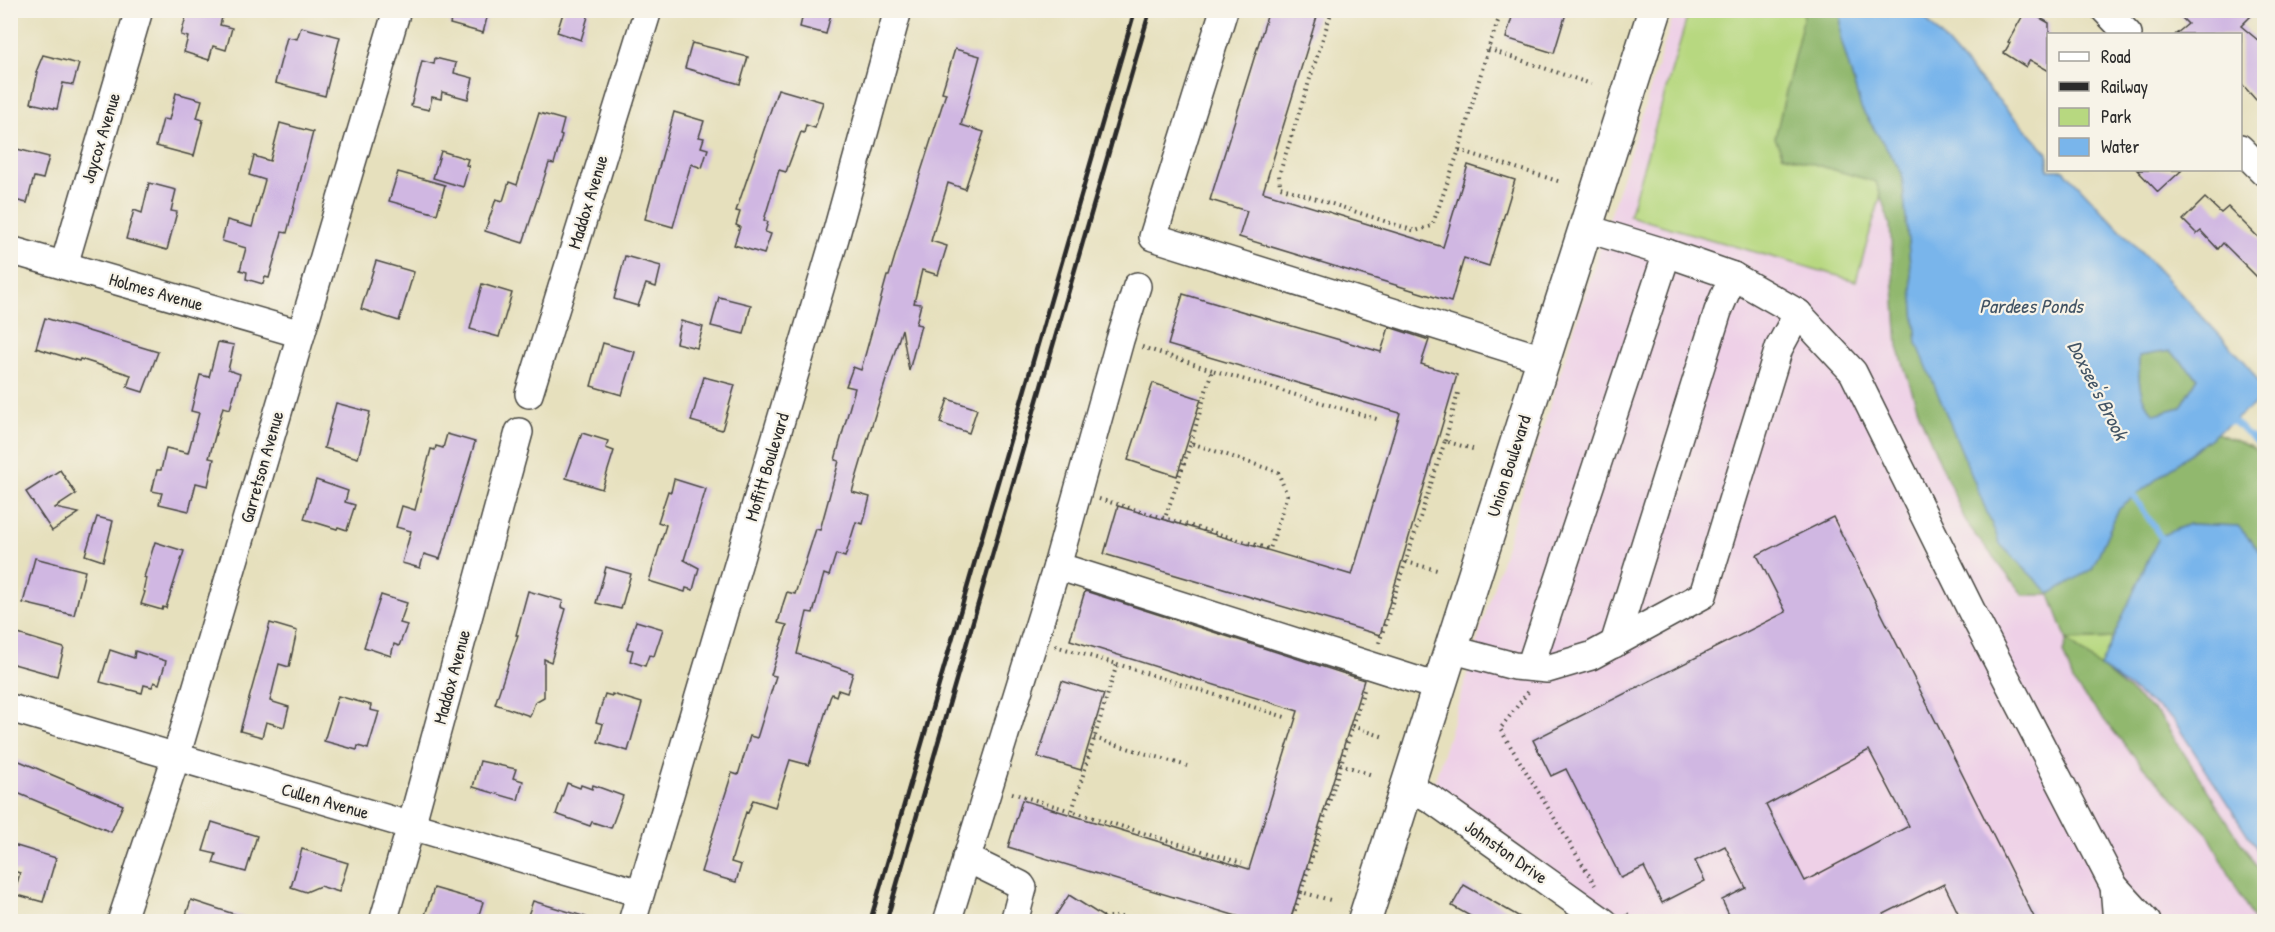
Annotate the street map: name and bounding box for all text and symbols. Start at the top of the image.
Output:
legend [2047,33,2242,171]
text: Road [2101,44,2131,69]
text: Railway [2101,74,2148,99]
street label: Jaycox Avenue [75,90,126,186]
text: Park [2101,104,2132,129]
text: Water [2101,134,2139,159]
street label: Maddox Avenue [561,152,614,252]
street label: Holmes Avenue [106,266,206,317]
water label: Pardees Ponds [1979,292,2085,319]
water label: Doxsee's Brook [2062,336,2136,446]
street label: Garretson Avenue [234,408,289,526]
street label: Moffitt Boulevard [738,410,795,524]
street label: Union Boulevard [1480,412,1537,520]
street label: Maddox Avenue [427,627,476,727]
street label: Cullen Avenue [278,776,372,825]
street label: Johnston Drive [1460,814,1553,889]

